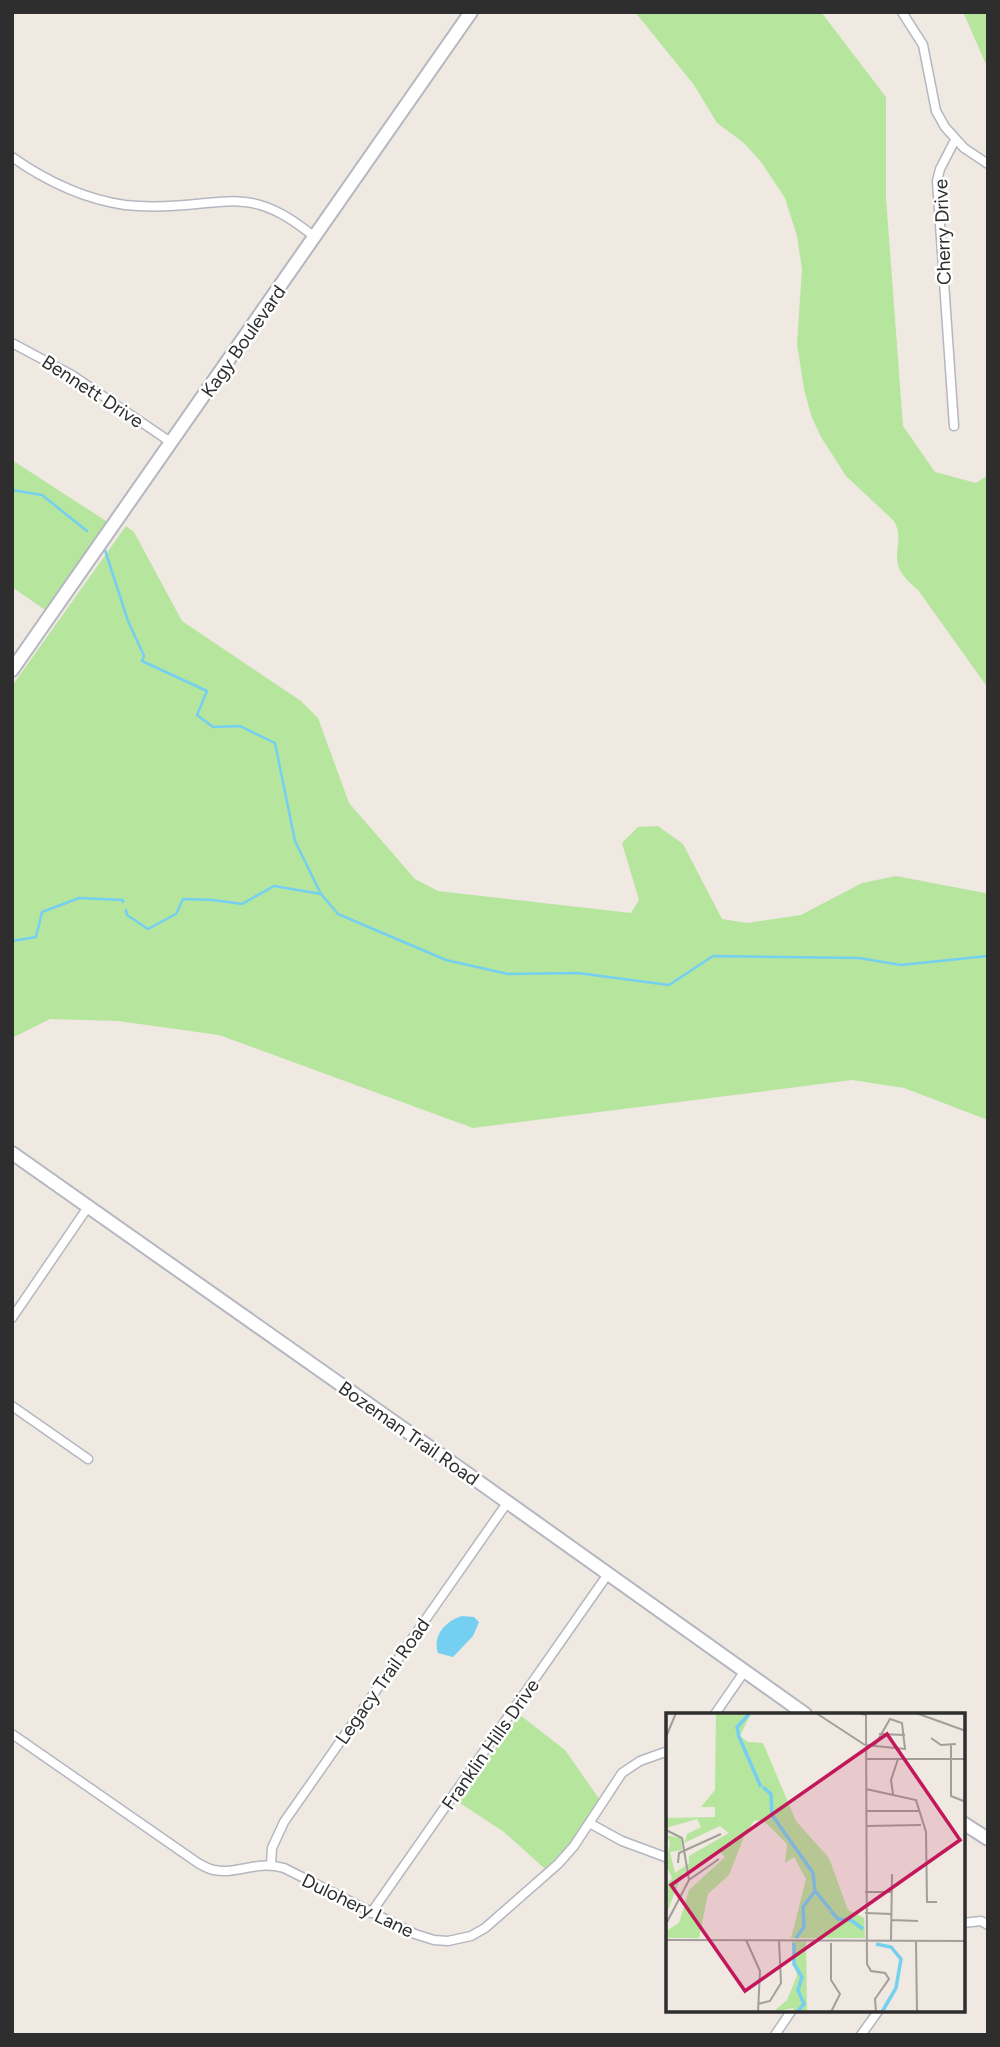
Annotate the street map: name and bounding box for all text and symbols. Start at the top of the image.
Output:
street label: Cherry Drive [929,179,956,285]
street label: Kagy Boulevard [196,281,291,402]
street label: Bennett Drive [38,350,148,433]
street label: Bozeman Trail Road [334,1376,483,1491]
street label: Legacy Trail Road [330,1614,434,1749]
street label: Franklin Hills Drive [437,1674,544,1814]
inset map [666,1713,965,2012]
street label: Dulohery Lane [298,1868,417,1942]

